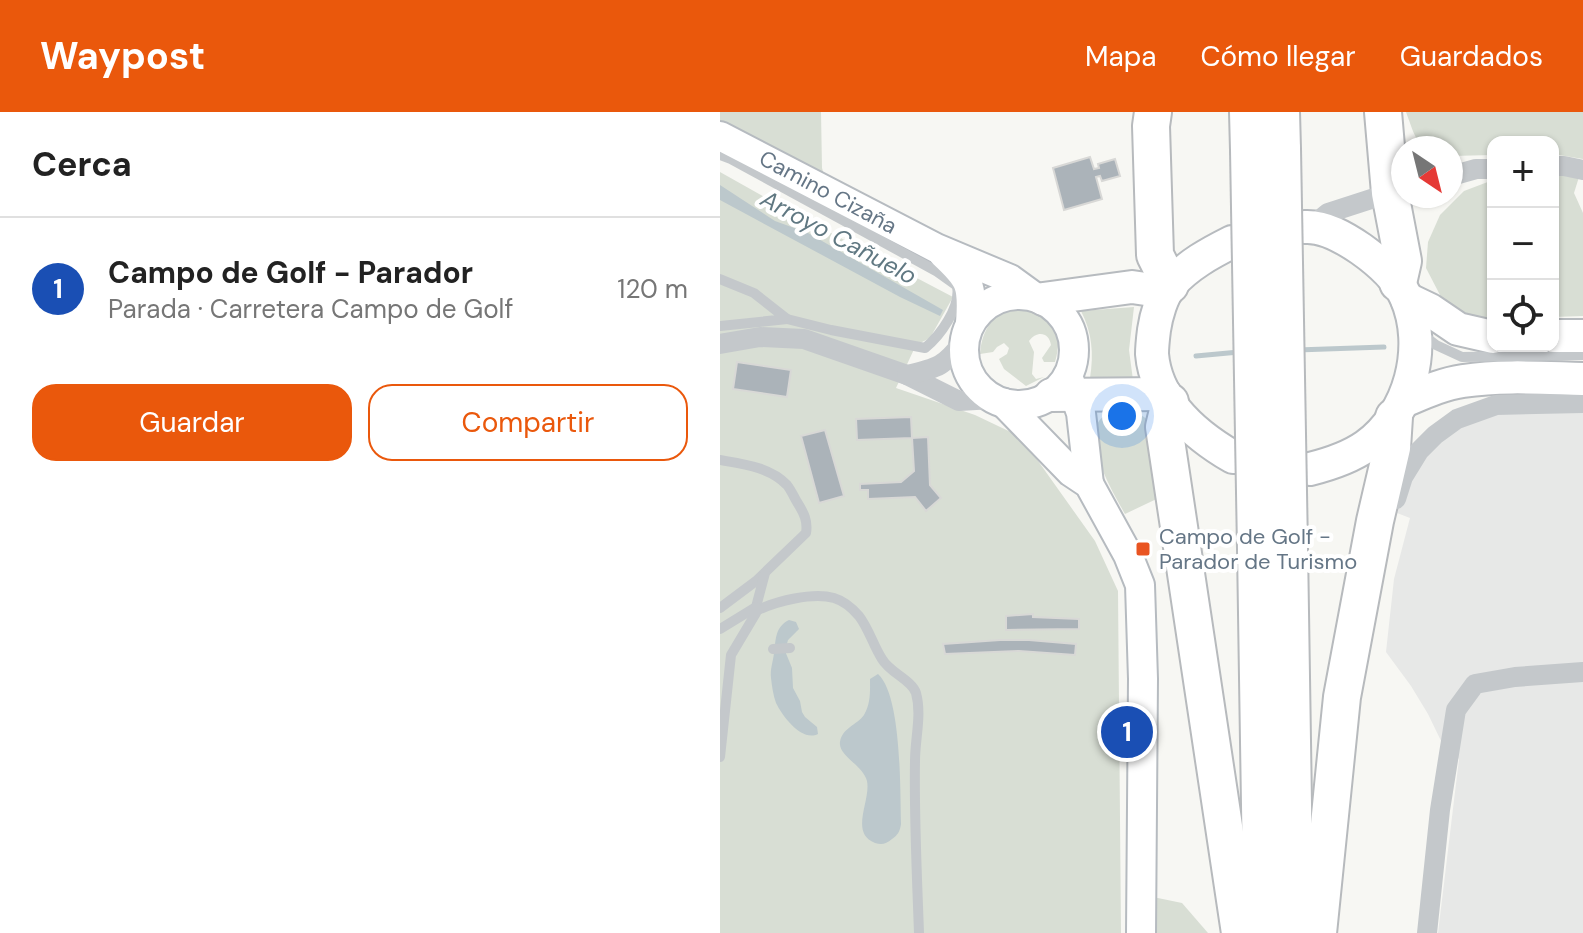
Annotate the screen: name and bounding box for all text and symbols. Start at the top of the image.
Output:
text: Waypost [40,31,205,81]
text: Mapa [1085,38,1156,75]
text: Cómo llegar [1200,38,1356,75]
text: Guardados [1400,38,1543,75]
north arrow [1391,136,1463,208]
map controls [1487,136,1559,352]
button: + [1487,136,1559,208]
text: Cerca [32,142,132,187]
street label: Camino Cizaña [754,144,902,240]
water label: Arroyo Cañuelo [755,182,922,291]
button: − [1487,208,1559,280]
text: Campo de Golf - Parador [108,253,473,292]
text: 1 [53,272,63,306]
text: 120 m [617,272,688,306]
button: locate [1487,280,1559,352]
text: Parada · Carretera Campo de Golf [108,292,513,326]
button: Guardar [32,384,352,461]
button: Compartir [368,384,688,461]
your location [1102,396,1142,436]
place label: Campo de Golf - Parador de Turismo [1159,522,1357,576]
marker: Campo de Golf - Parador de Turismo [1134,540,1152,558]
pin: 1 [1101,702,1153,762]

